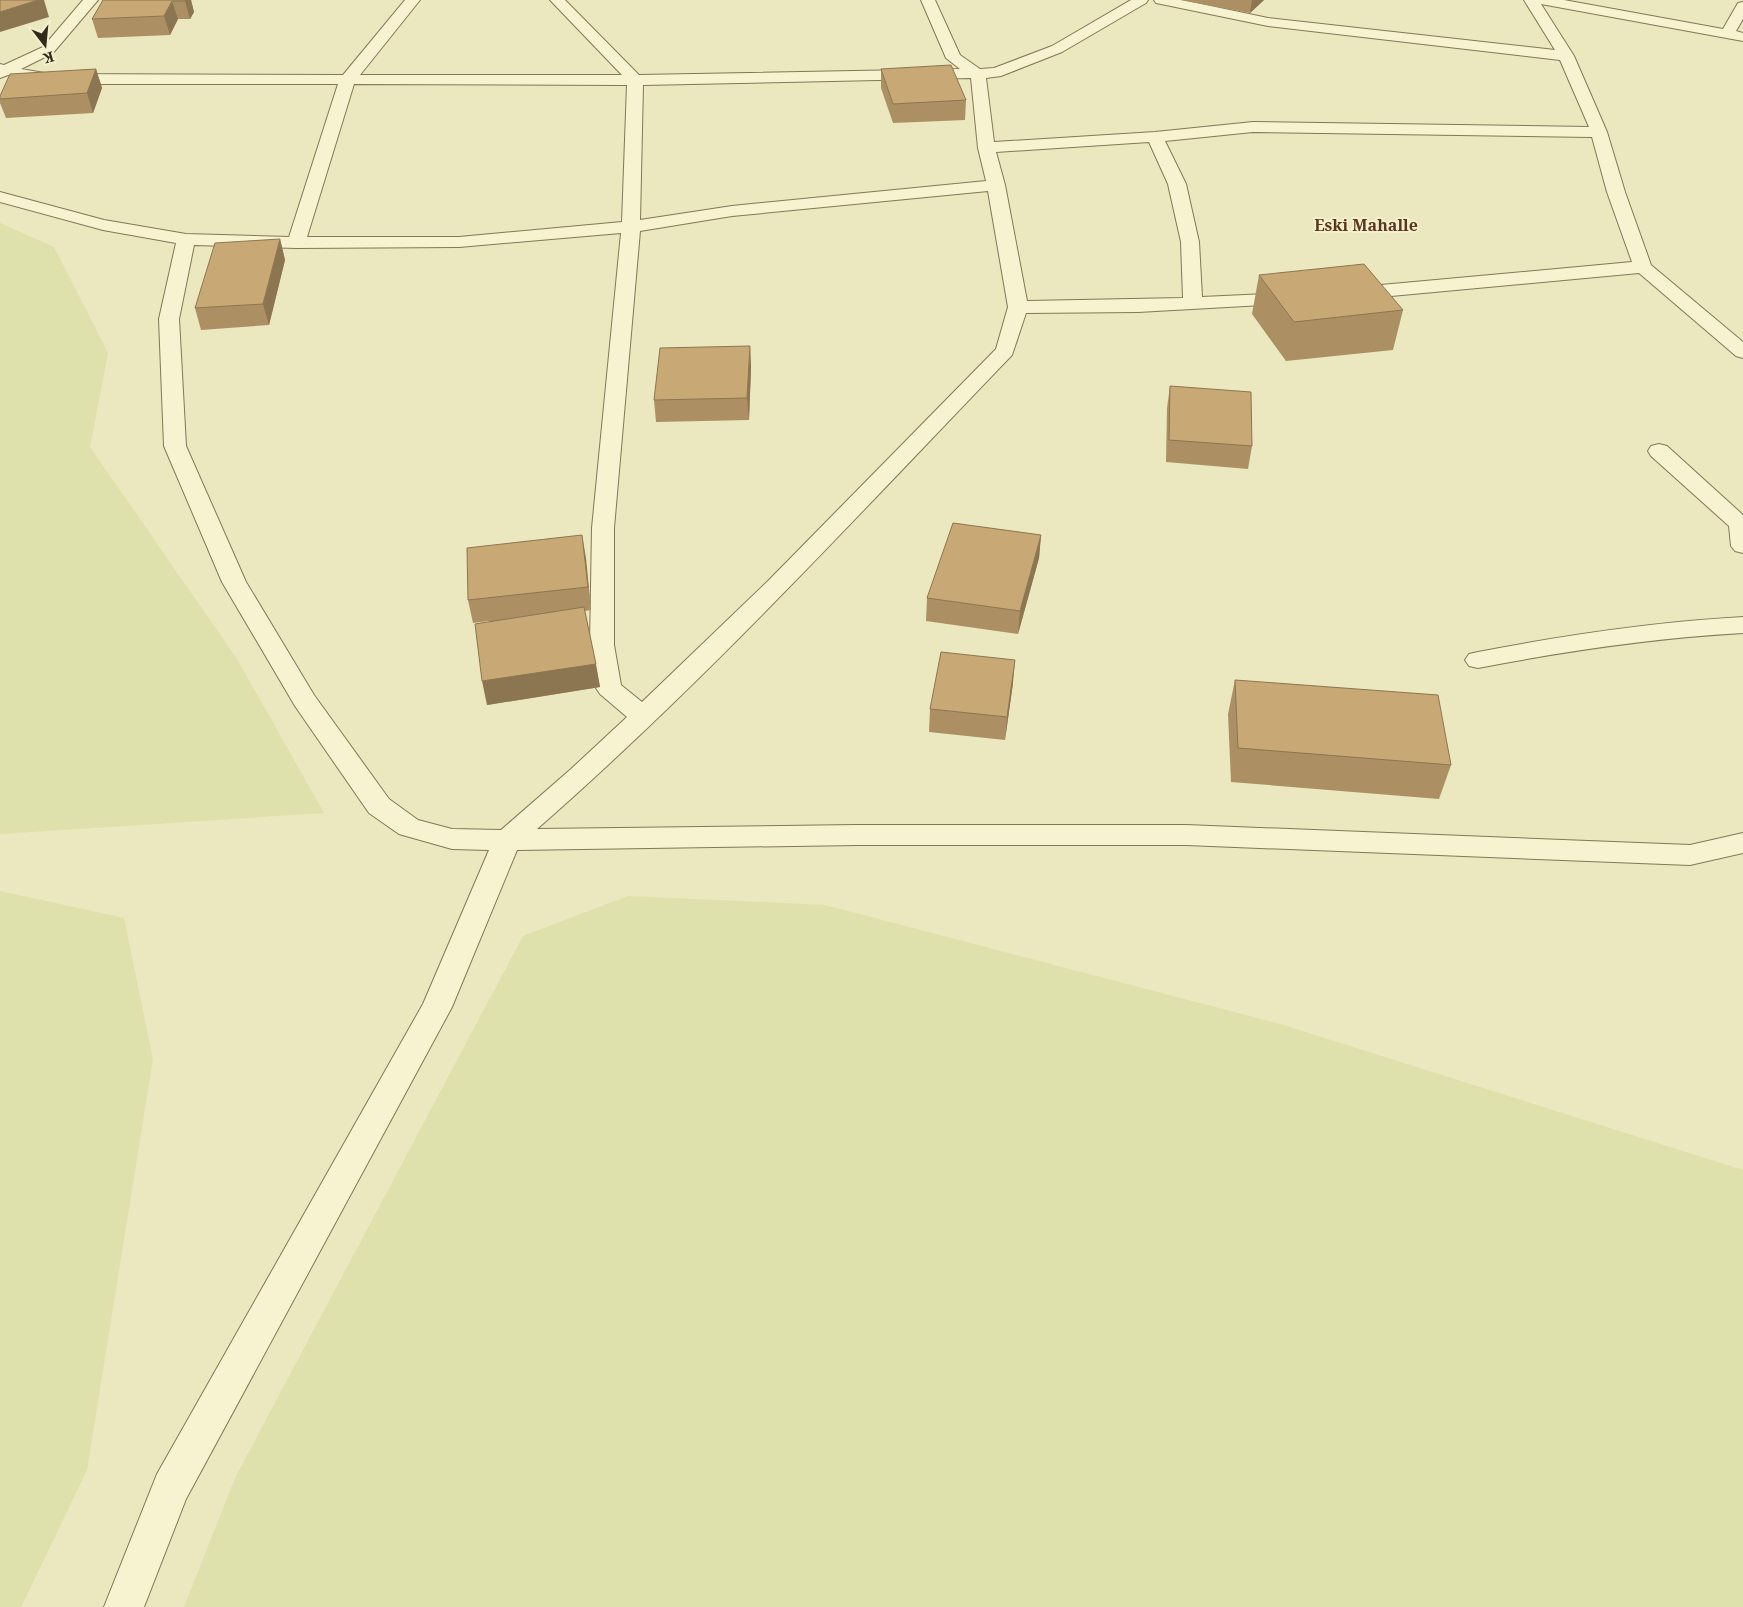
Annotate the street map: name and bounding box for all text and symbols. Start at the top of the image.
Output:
north arrow [20,20,70,70]
text: K [40,47,56,69]
district label: Eski Mahalle [1314,214,1418,236]

